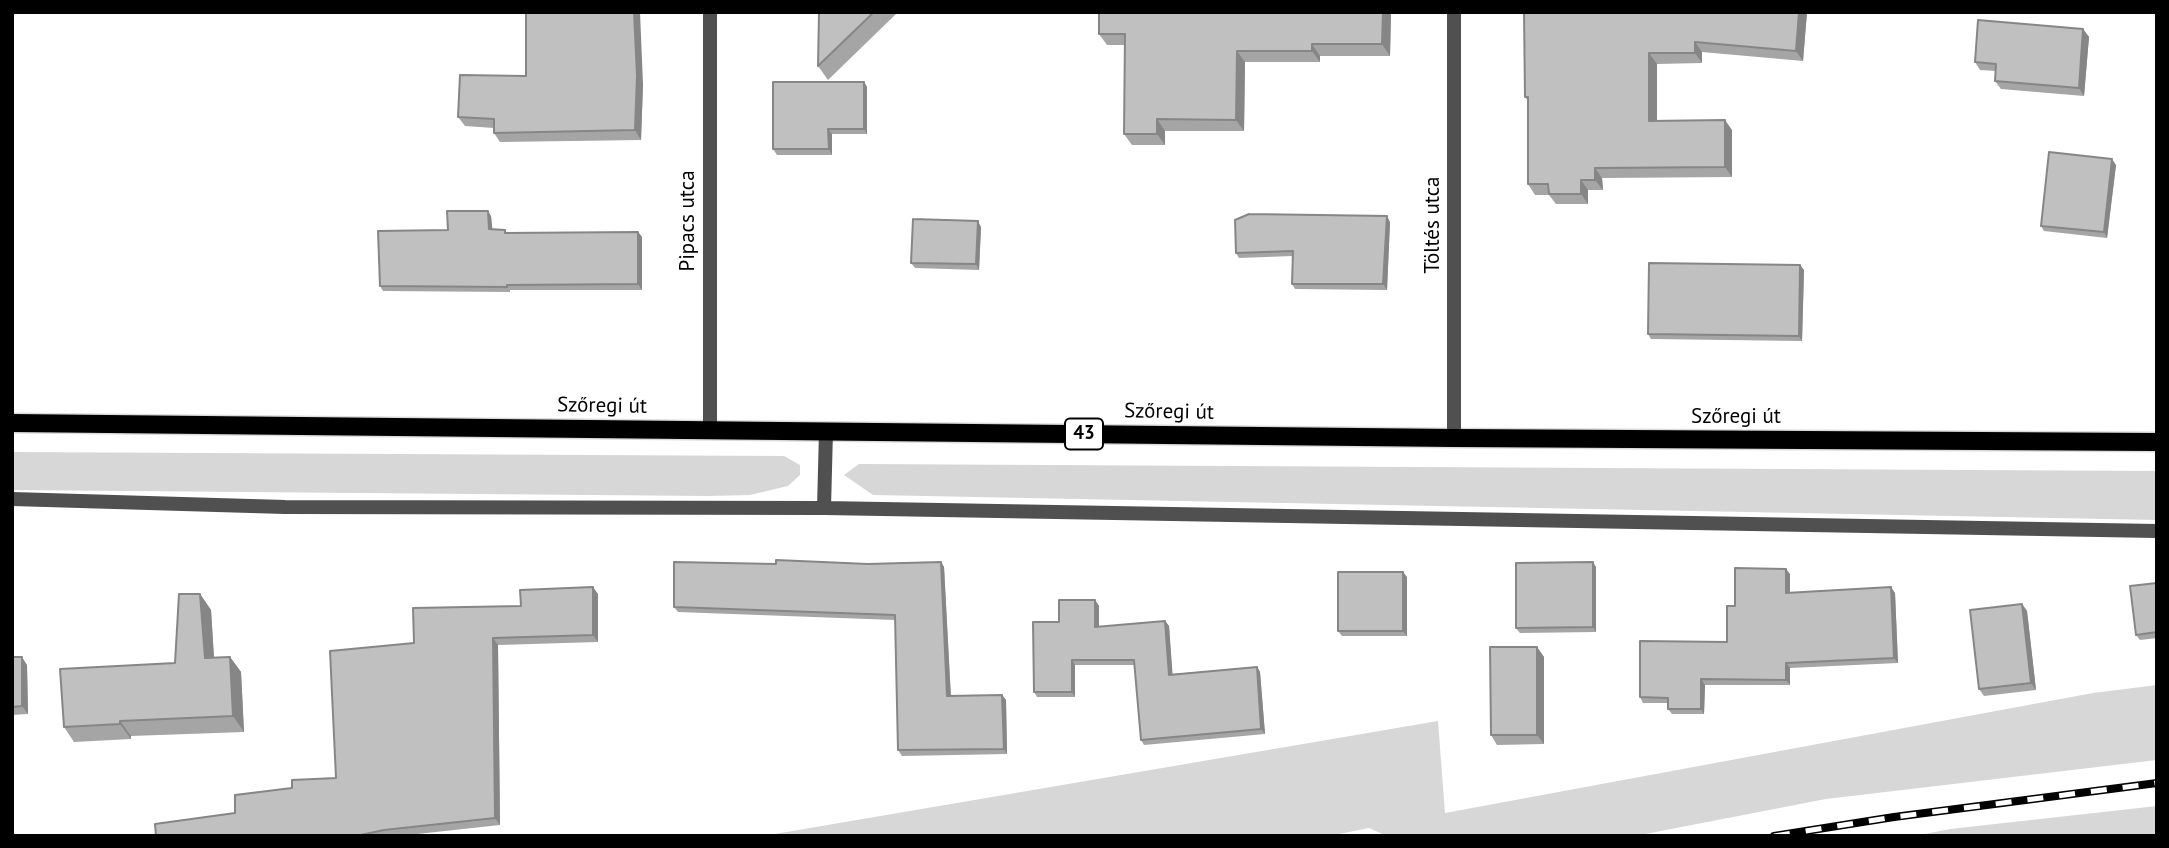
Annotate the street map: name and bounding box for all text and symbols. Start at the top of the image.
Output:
street label: Pipacs utca [675,170,701,272]
street label: Töltés utca [1420,176,1446,274]
street label: Szőregi út [557,393,647,419]
street label: Szőregi út [1124,399,1214,425]
street label: Szőregi út [1691,404,1781,430]
road number: 43 [1065,418,1103,449]

